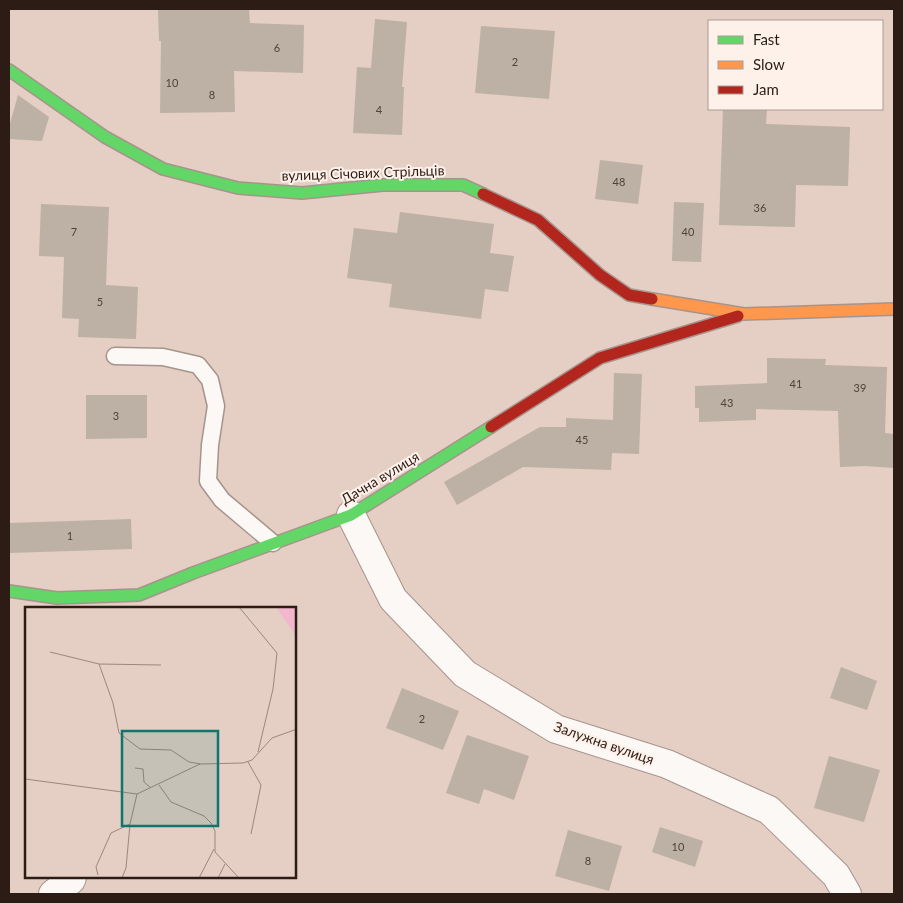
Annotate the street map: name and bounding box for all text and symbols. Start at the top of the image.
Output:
legend [708,20,883,110]
text: Fast [753,30,780,48]
house number: 6 [274,41,280,54]
house number: 2 [512,55,518,68]
text: Slow [753,55,785,73]
house number: 10 [166,76,179,89]
text: Jam [753,80,779,98]
house number: 8 [209,88,215,101]
house number: 4 [376,103,383,116]
street label: вулиця Січових Стрільців [281,161,445,184]
house number: 48 [613,175,625,188]
house number: 36 [754,201,766,214]
house number: 7 [71,225,77,238]
house number: 40 [682,225,695,238]
house number: 5 [97,295,103,308]
house number: 41 [790,377,802,390]
house number: 39 [854,381,866,394]
house number: 43 [721,396,733,409]
house number: 3 [113,409,119,422]
house number: 45 [576,433,588,446]
street label: Дачна вулиця [337,447,422,508]
house number: 1 [67,529,73,542]
inset map [25,607,296,878]
house number: 2 [419,712,425,725]
street label: Залужна вулиця [552,717,656,768]
house number: 10 [672,840,685,853]
house number: 8 [585,854,591,867]

